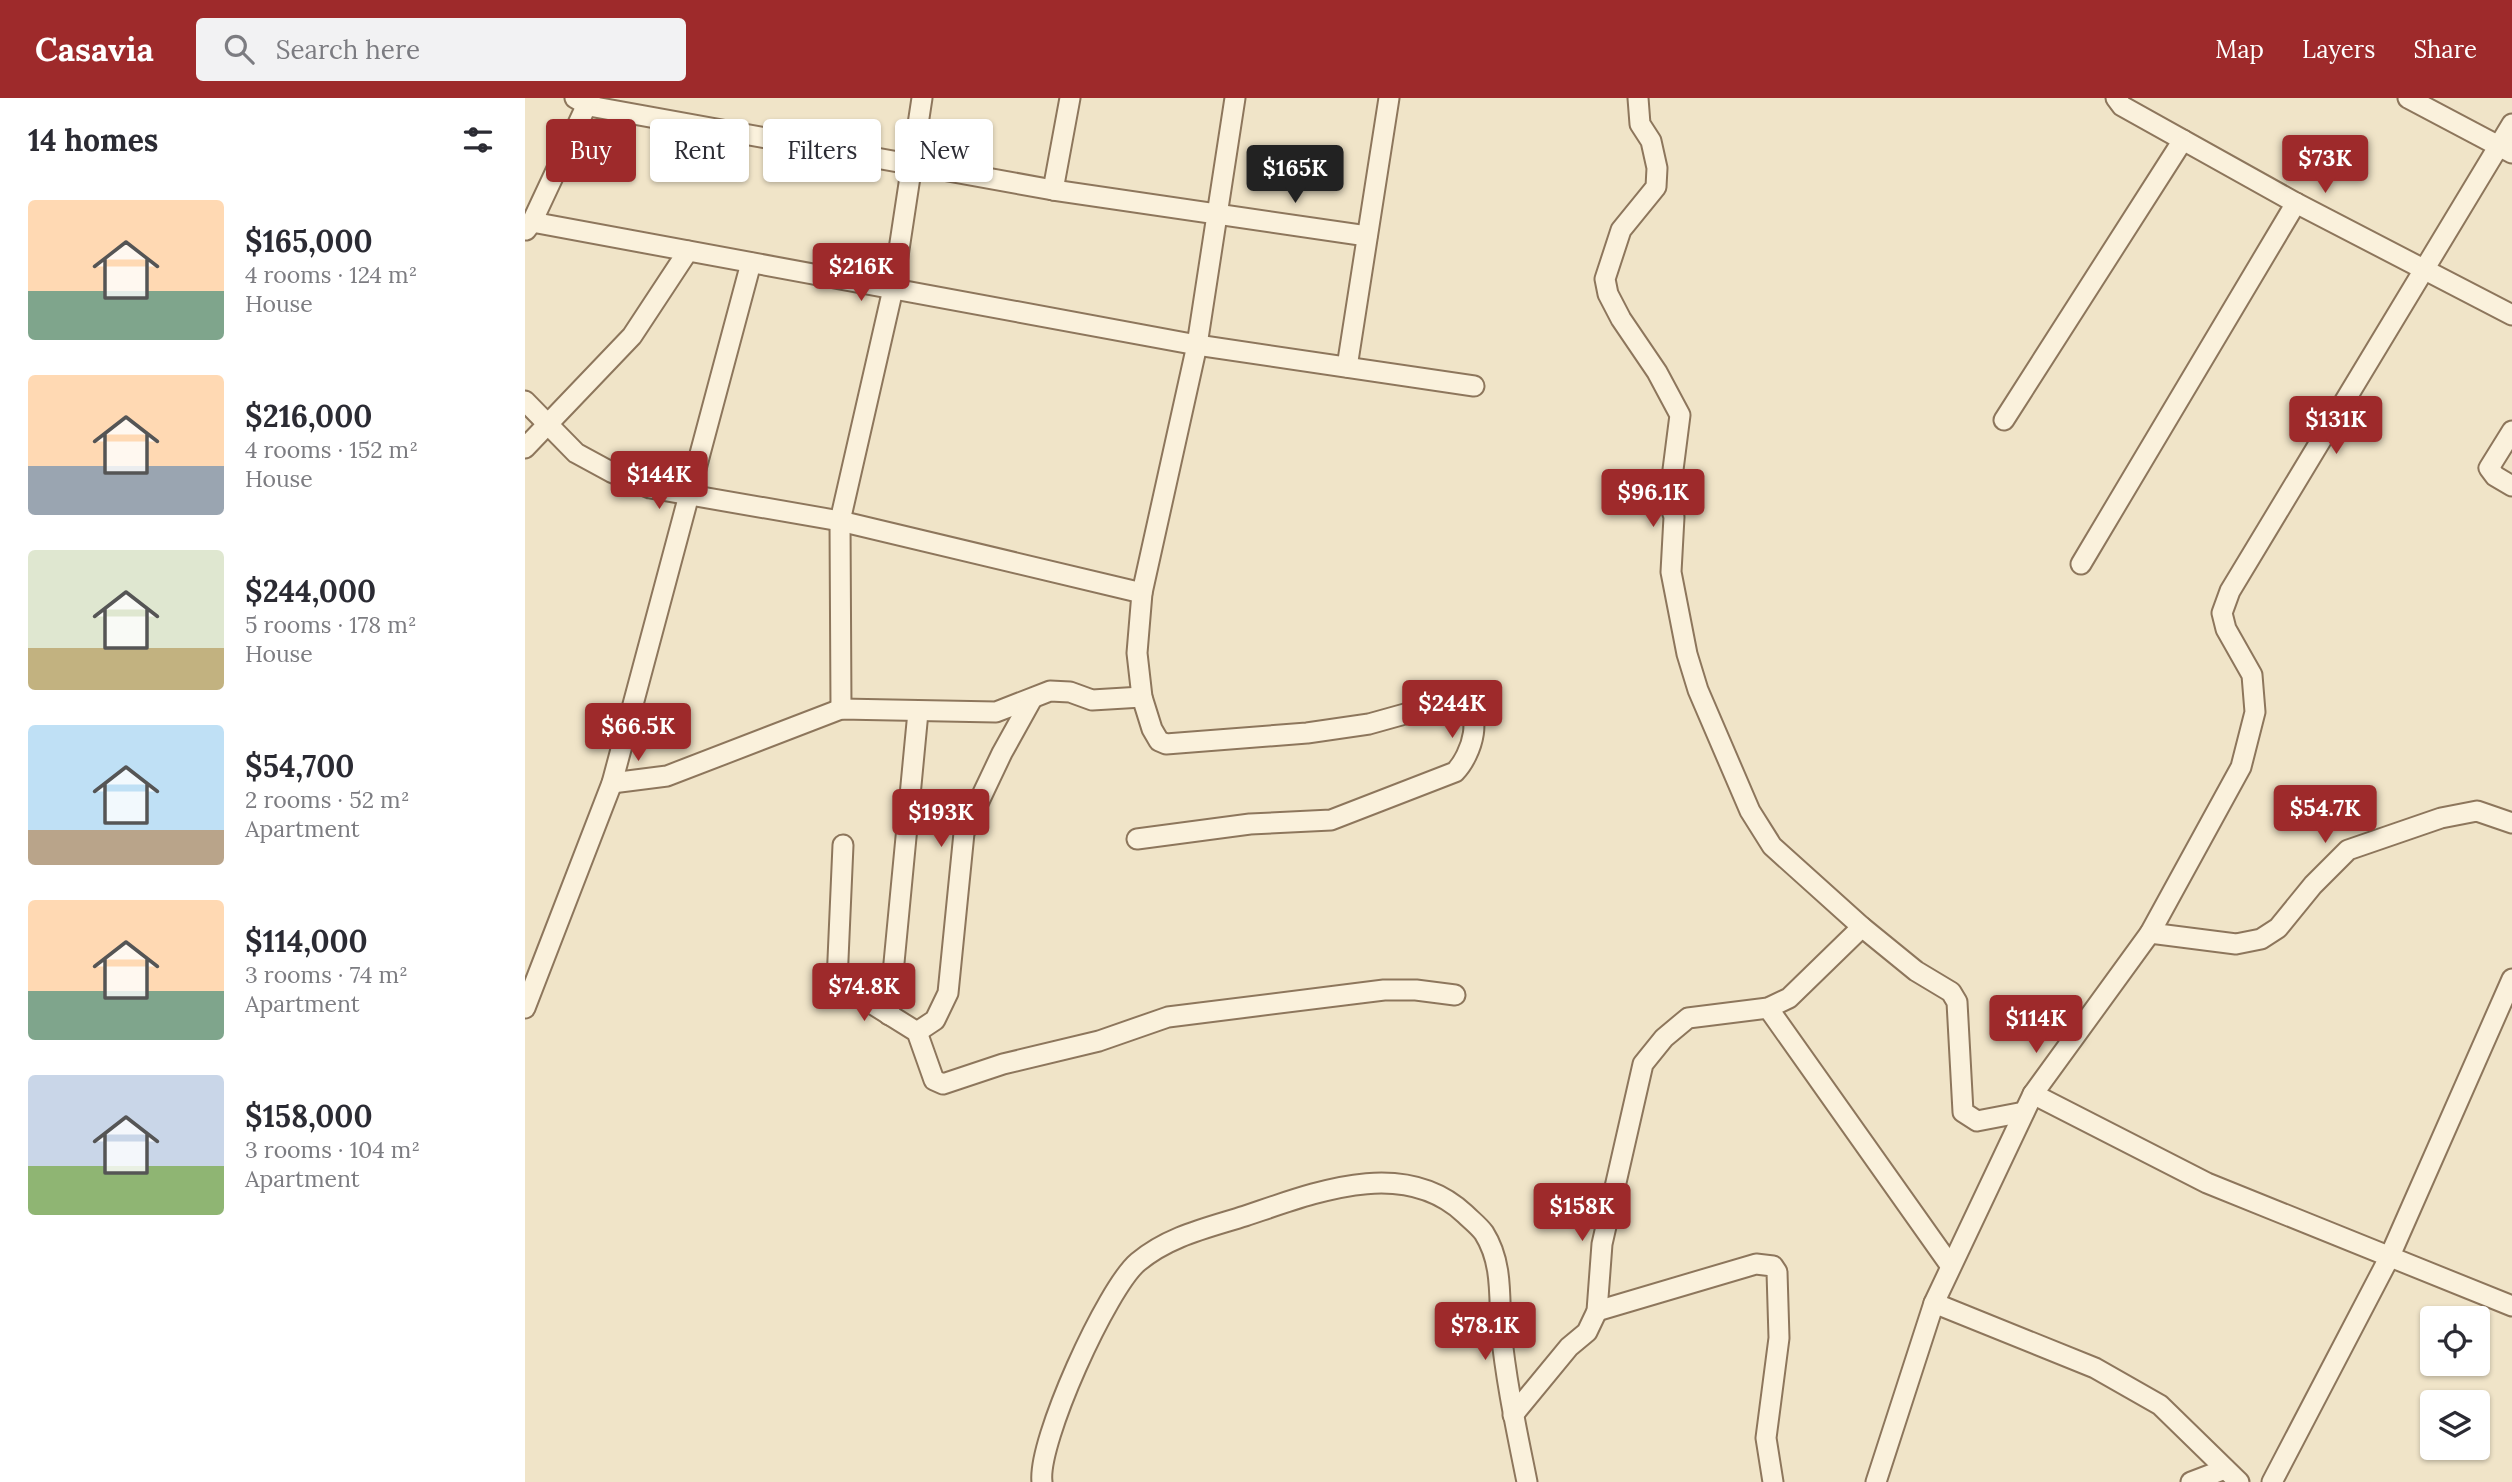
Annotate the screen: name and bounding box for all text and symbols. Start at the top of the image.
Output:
search box [196,18,686,81]
text: Casavia [35,28,154,70]
icon: search [220,30,258,68]
text: Search here [276,33,420,66]
text: Map [2215,34,2264,65]
text: Layers [2302,34,2375,65]
text: Share [2413,34,2477,65]
chip: Buy [546,119,636,182]
chip: Rent [650,119,749,182]
chip: Filters [763,119,881,182]
chip: New [895,119,993,182]
text: 14 homes [28,121,158,159]
icon: filters [459,121,497,159]
pin: $73K [2284,136,2366,195]
text: $73K [2298,143,2352,172]
pin: $165K [1246,146,1344,205]
text: $165K [1263,153,1327,182]
text: $165,000 [245,222,373,260]
icon: home [84,228,168,312]
pin: $216K [812,244,910,303]
text: $216K [829,251,893,280]
text: 4 rooms · 124 m² [245,260,417,289]
text: House [245,289,313,318]
pin: $131K [2287,396,2385,456]
text: $216,000 [245,397,372,435]
icon: home [84,403,168,487]
text: $131K [2305,404,2367,433]
text: 4 rooms · 152 m² [245,435,418,464]
pin: $144K [610,452,708,511]
text: $144K [627,459,691,488]
text: House [245,464,313,493]
pin: $96.1K [1596,470,1710,529]
text: $96.1K [1617,477,1689,506]
text: $244,000 [245,572,376,610]
icon: home [84,578,168,662]
text: 5 rooms · 178 m² [245,610,417,639]
text: House [245,639,313,668]
pin: $244K [1403,680,1501,740]
text: $244K [1418,688,1486,717]
pin: $66.5K [581,704,695,763]
text: $66.5K [601,711,675,740]
text: $54,700 [245,747,354,785]
icon: home [84,753,168,837]
text: 2 rooms · 52 m² [245,785,410,814]
pin: $54.7K [2268,786,2382,845]
pin: $193K [892,790,990,849]
text: $54.7K [2290,793,2360,822]
text: $193K [908,797,974,826]
text: Apartment [245,814,360,843]
text: $114,000 [245,922,368,960]
icon: home [84,928,168,1012]
text: 3 rooms · 74 m² [245,960,408,989]
pin: $74.8K [807,964,921,1023]
text: $74.8K [828,971,900,1000]
text: Apartment [245,989,360,1018]
pin: $114K [1987,996,2085,1055]
text: $114K [2005,1003,2067,1032]
text: $158,000 [245,1097,372,1135]
icon: home [84,1103,168,1187]
text: 3 rooms · 104 m² [245,1135,420,1164]
text: Apartment [245,1164,360,1193]
pin: $158K [1533,1184,1631,1243]
text: $158K [1550,1191,1614,1220]
pin: $78.1K [1428,1302,1542,1362]
map controls [2420,1306,2490,1460]
button: locate [2420,1306,2490,1376]
text: $78.1K [1451,1310,1519,1339]
button: layers [2420,1390,2490,1460]

